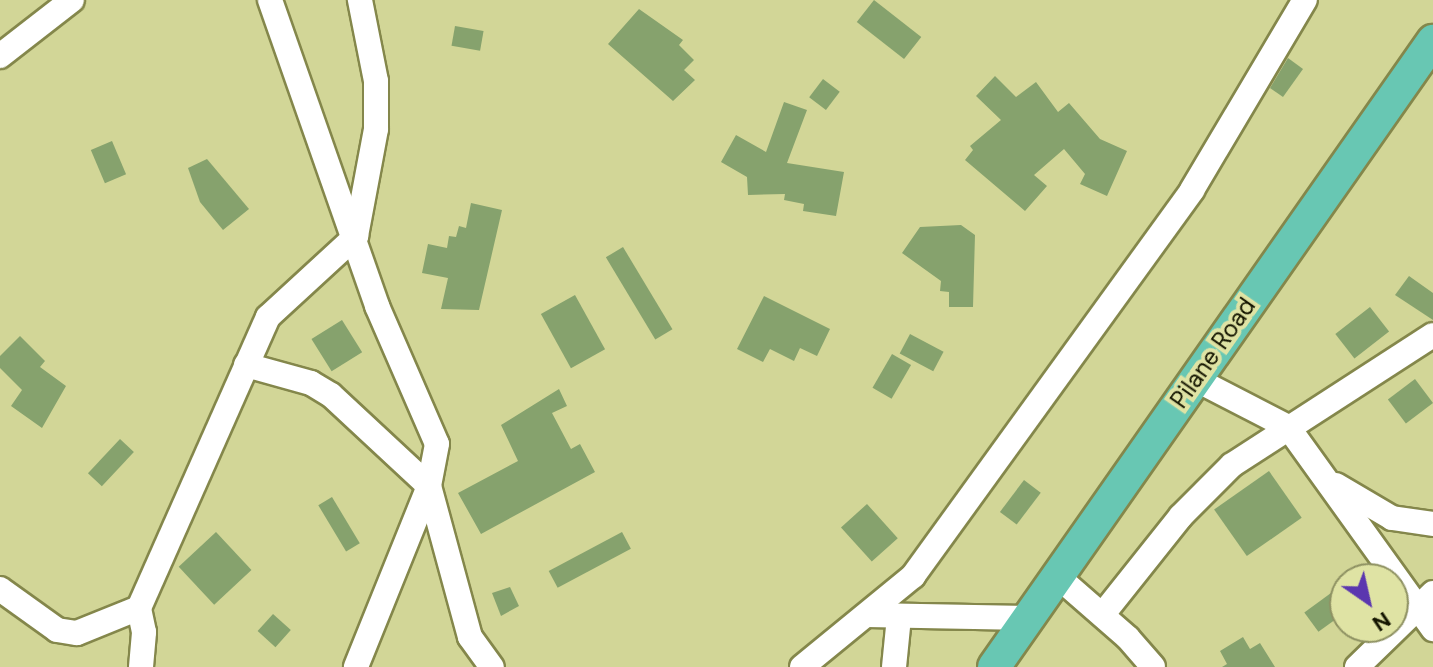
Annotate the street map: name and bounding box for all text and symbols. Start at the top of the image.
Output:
street label: Pilane Road [1165,292,1261,414]
north arrow [1329,563,1409,643]
text: N [1367,605,1396,638]

